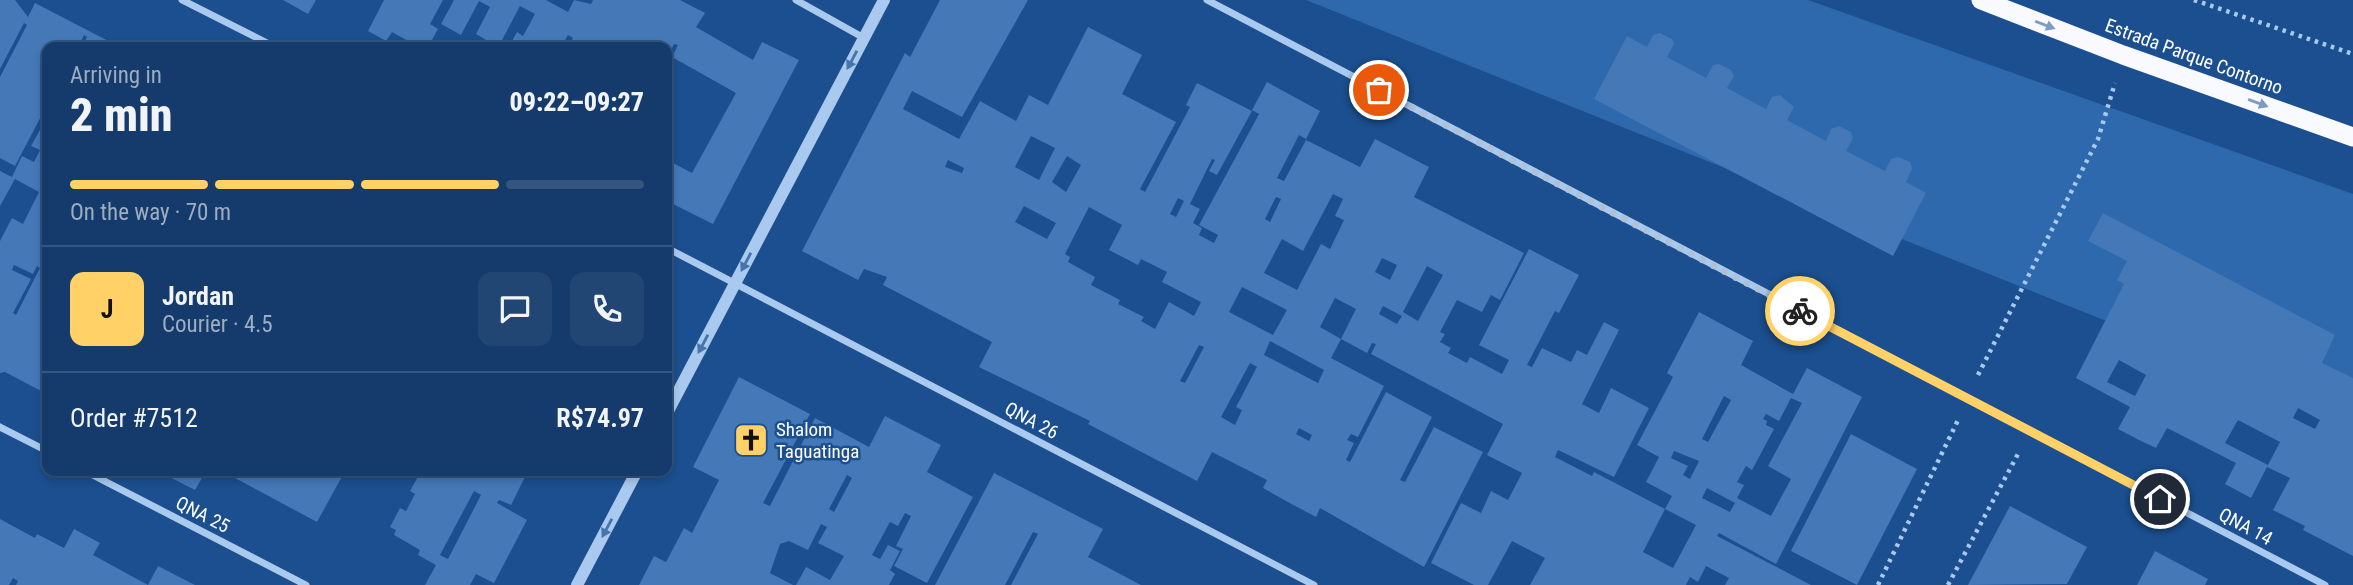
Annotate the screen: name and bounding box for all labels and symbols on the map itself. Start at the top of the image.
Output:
street label: Estrada Parque Contorno [2102,14,2286,99]
one-way arrow [2034,19,2055,30]
one-way arrow [846,51,858,70]
pin [1349,60,1409,120]
one-way arrow [2248,98,2269,109]
one-way arrow [740,252,752,272]
courier [1765,276,1835,346]
one-way arrow [697,334,709,354]
street label: QNA 26 [1001,397,1063,444]
place label: Shalom Taguatinga [776,418,859,463]
church icon: Shalom Taguatinga [732,421,770,459]
pin [2130,469,2190,529]
street label: QNA 25 [172,491,234,538]
street label: QNA 14 [2215,503,2277,550]
one-way arrow [601,518,613,538]

